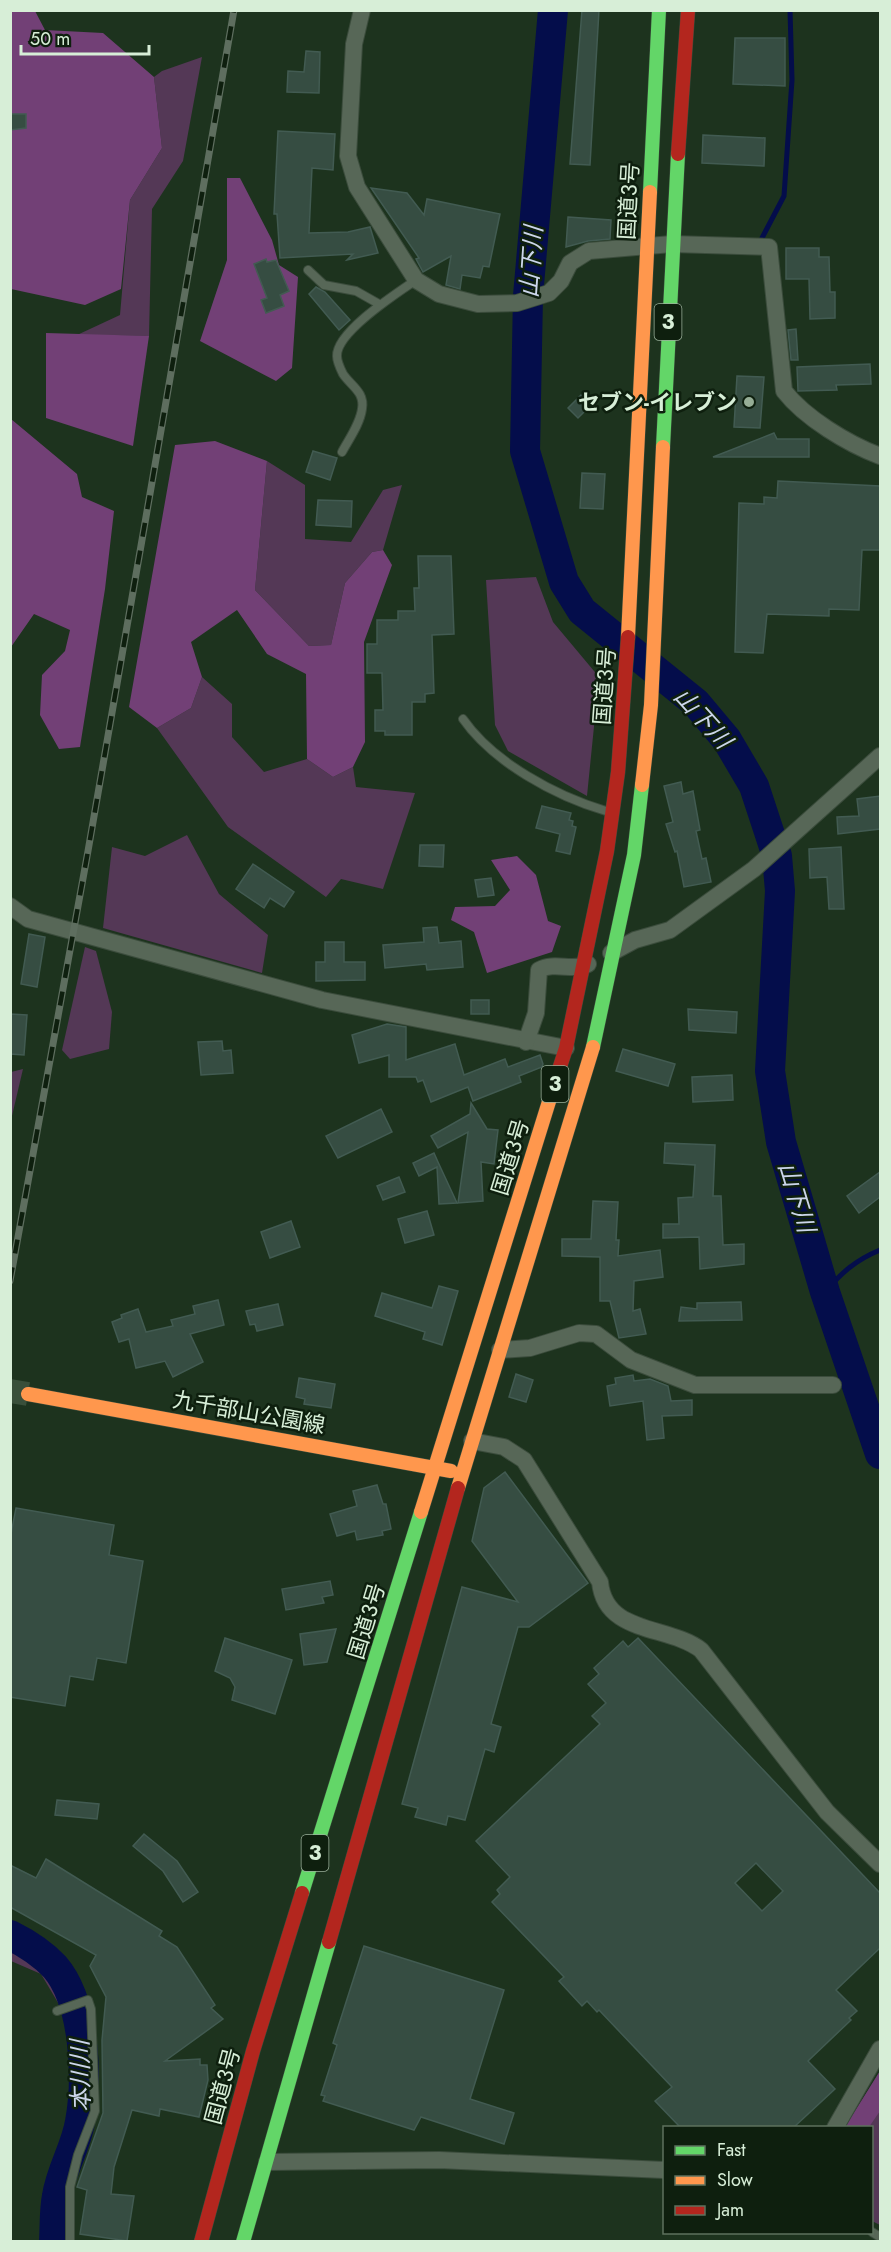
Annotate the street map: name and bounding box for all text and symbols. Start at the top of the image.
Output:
scale bar [21,18,148,56]
text: 50 m [30,26,70,52]
street label: 国道3号 [610,161,646,241]
water label: 山下川 [511,222,551,299]
road number: 3 [654,304,682,340]
place label: セブン-イレブン [578,386,737,418]
marker: セブン-イレブン [742,395,756,409]
street label: 国道3号 [585,646,623,726]
water label: 山下川 [666,680,742,759]
road number: 3 [542,1066,568,1102]
street label: 国道3号 [483,1115,537,1199]
water label: 山下川 [770,1157,825,1239]
street label: 九千部山公園線 [170,1383,328,1441]
street label: 国道3号 [339,1579,393,1663]
road number: 3 [302,1835,328,1871]
water label: 本川川 [62,2037,98,2112]
street label: 国道3号 [196,2044,248,2128]
legend [663,2126,873,2234]
text: Fast [717,2137,746,2163]
text: Slow [717,2167,754,2193]
text: Jam [715,2197,744,2223]

